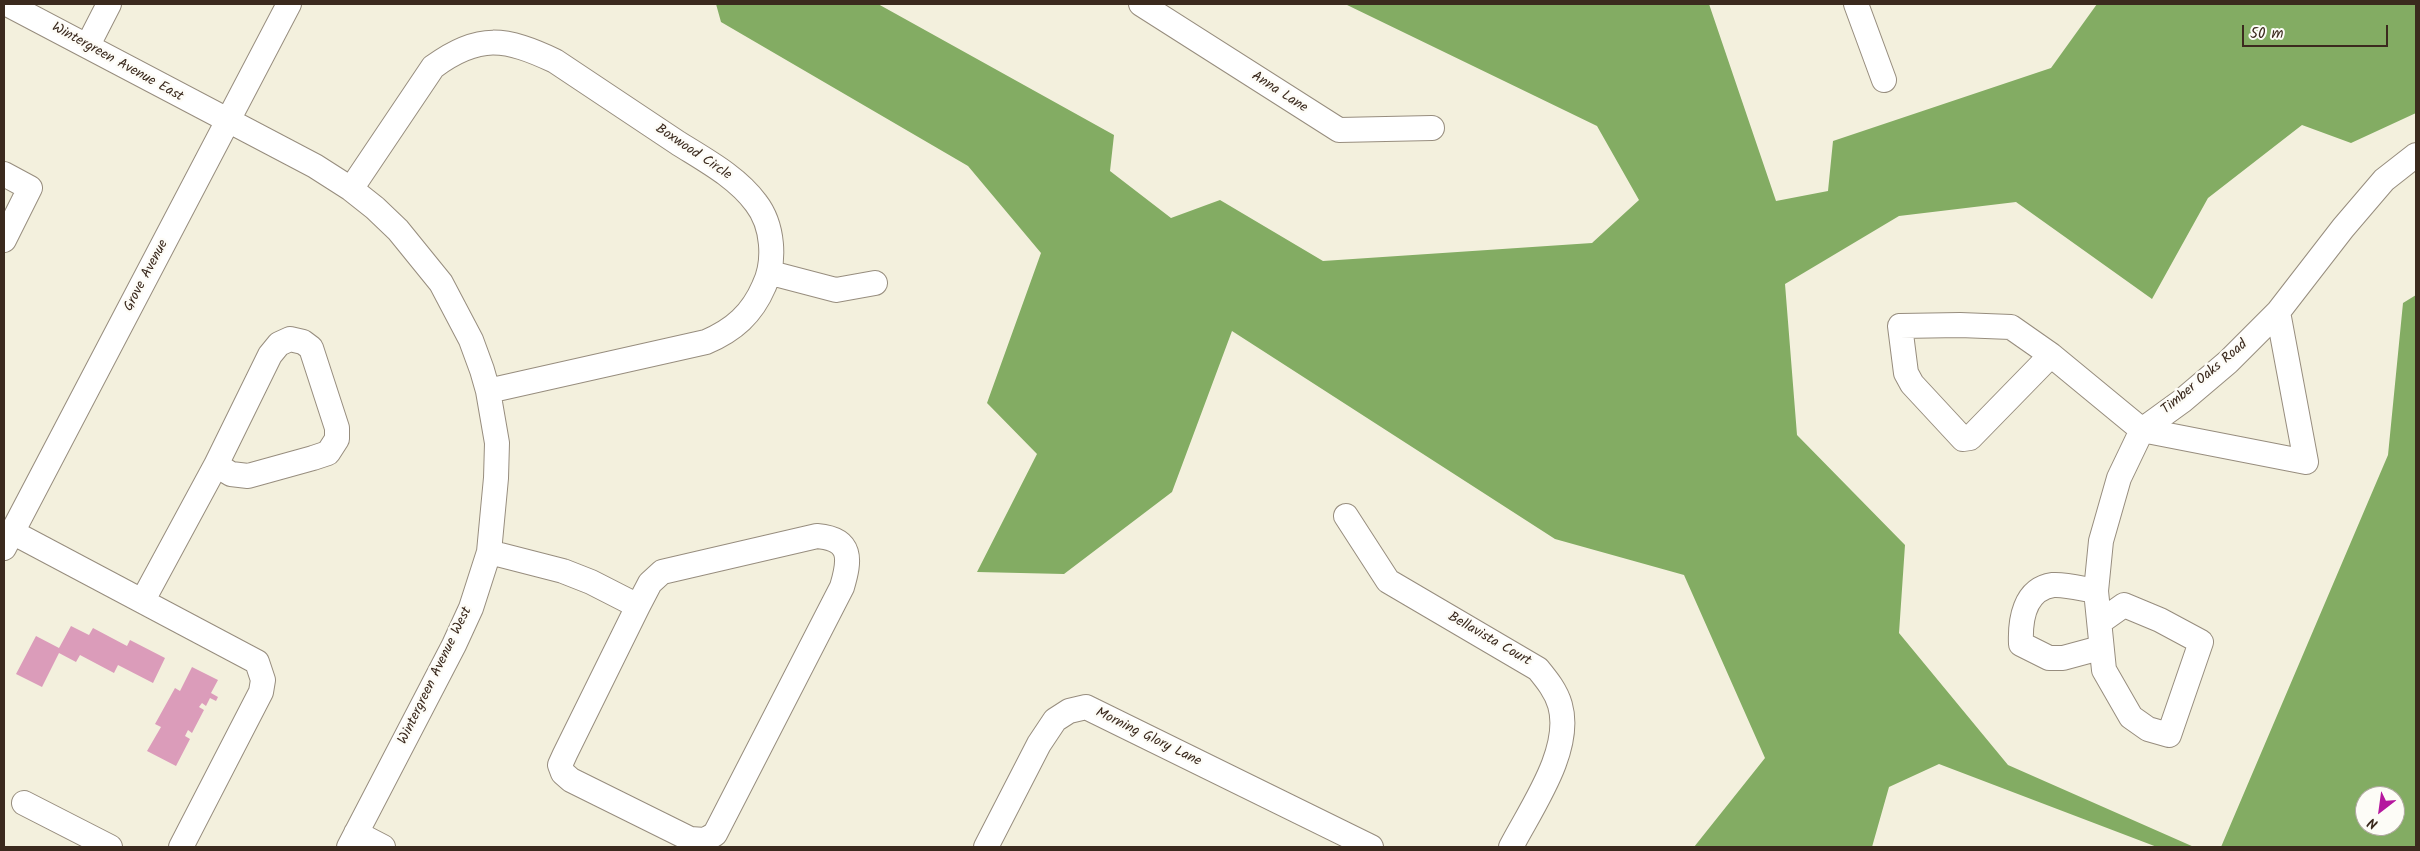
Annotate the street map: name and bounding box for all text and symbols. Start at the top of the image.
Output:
scale bar [2245,15,2391,47]
street label: Wintergreen Avenue East [48,20,186,106]
text: 50 m [2250,22,2284,46]
street label: Anna Lane [1248,69,1310,117]
street label: Boxwood Circle [652,121,734,185]
street label: Grove Avenue [121,237,173,315]
street label: Timber Oaks Road [2159,337,2251,419]
street label: Wintergreen Avenue West [395,605,477,747]
street label: Bellavista Court [1445,609,1533,671]
street label: Morning Glory Lane [1092,705,1204,771]
north arrow [2355,786,2405,836]
text: N [2364,811,2382,835]

